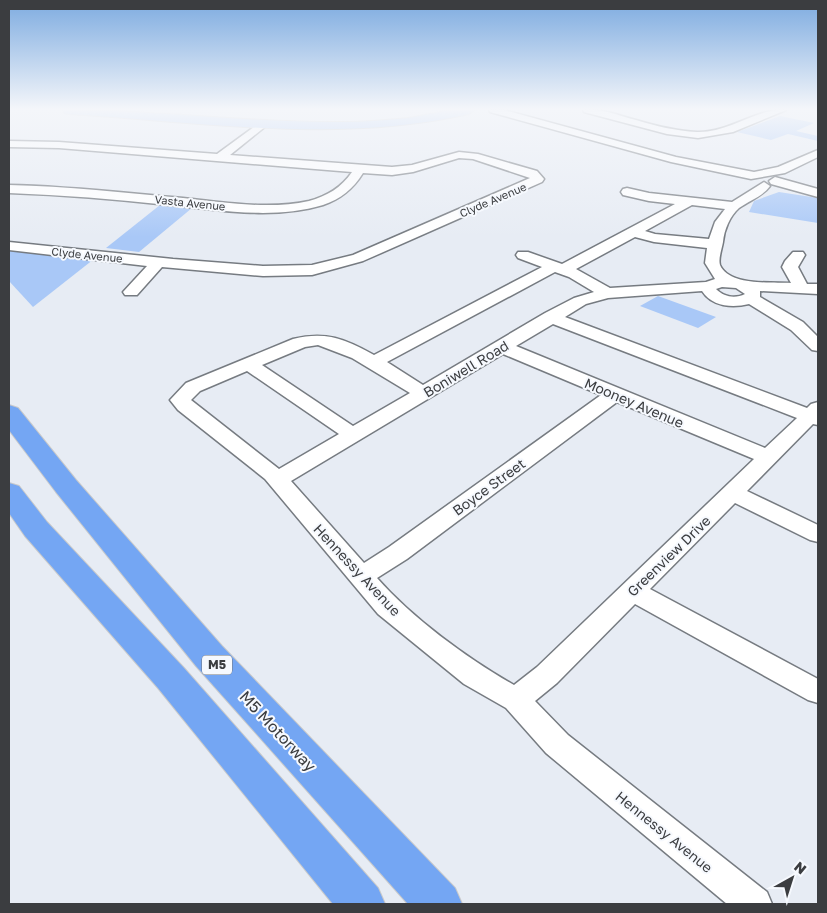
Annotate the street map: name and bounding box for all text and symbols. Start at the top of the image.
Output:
street label: Clyde Avenue [457,180,528,219]
street label: Vasta Avenue [154,192,226,213]
street label: Clyde Avenue [51,244,123,265]
street label: Boniwell Road [420,337,511,401]
street label: Mooney Avenue [582,374,686,431]
street label: Boyce Street [449,455,528,519]
street label: Greenview Drive [624,512,714,600]
street label: Hennessy Avenue [310,520,404,619]
road number: M5 [202,656,232,674]
street label: M5 Motorway [235,686,321,776]
street label: Hennessy Avenue [612,787,716,876]
north arrow [767,853,817,903]
text: N [791,858,810,877]

